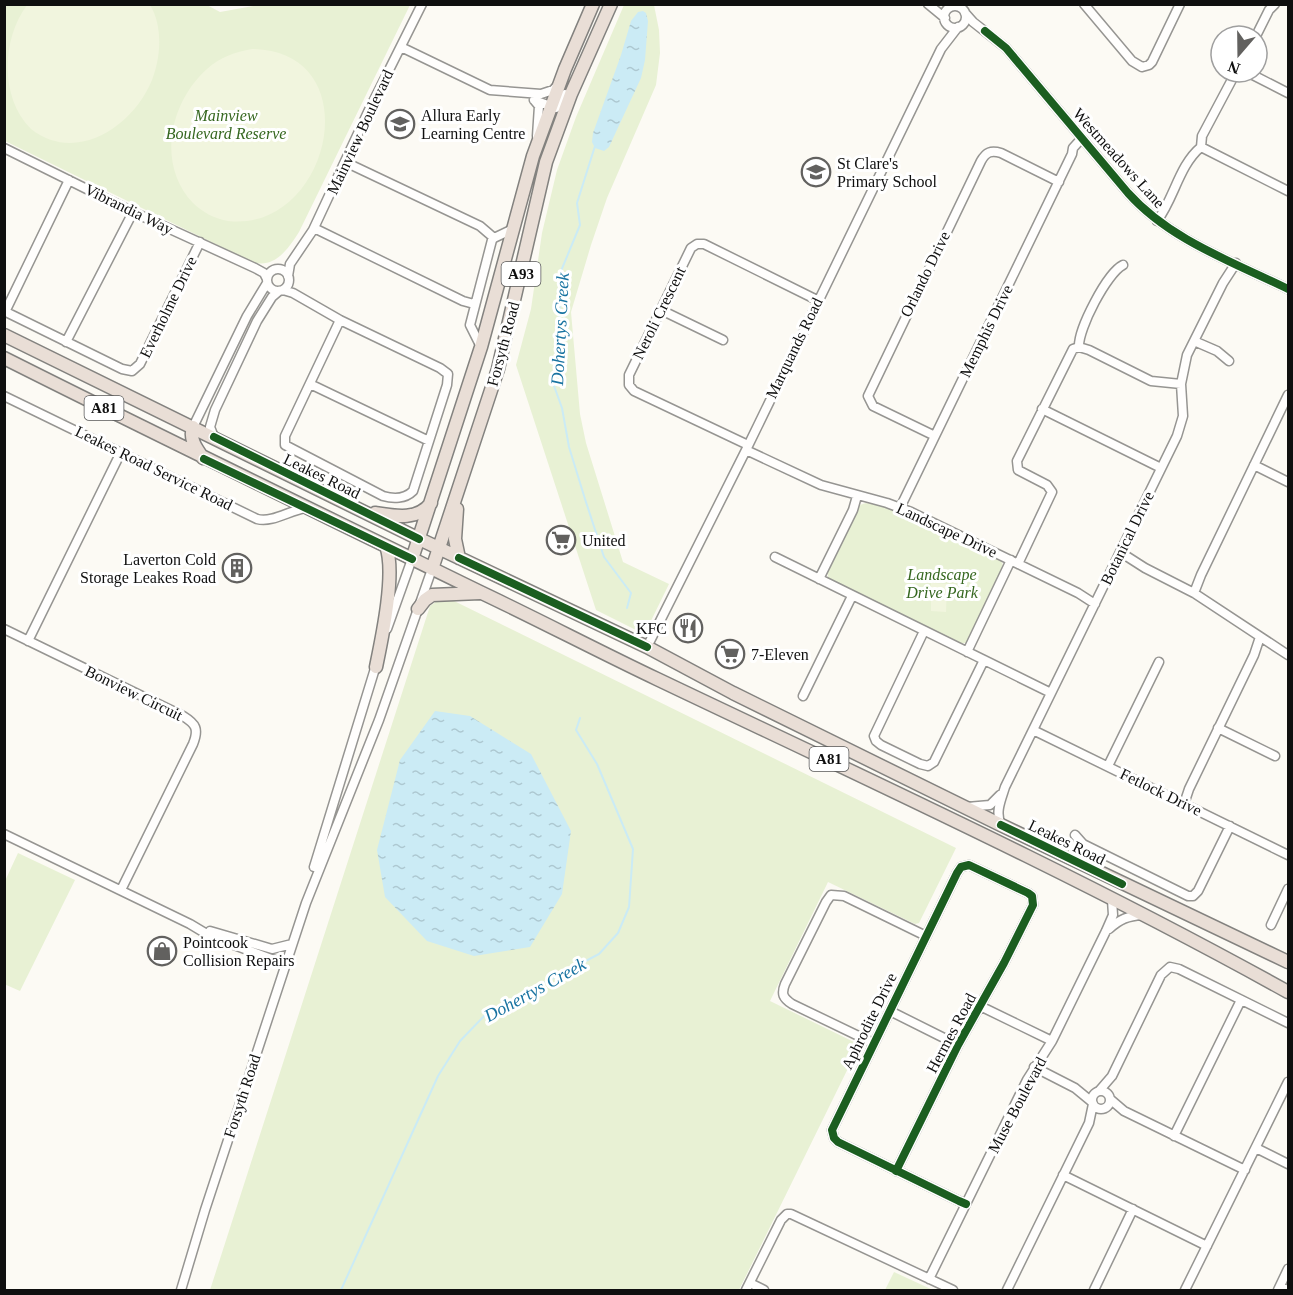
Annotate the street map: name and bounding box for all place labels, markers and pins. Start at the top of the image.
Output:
place label: Allura Early Learning Centre [421,107,525,143]
school or university icon: Allura Early Learning Centre [384,108,416,140]
place label: St Clare's Primary School [837,155,938,191]
school or university icon: St Clare's Primary School [800,156,832,188]
supermarket icon: United [545,524,577,556]
place label: United [582,532,626,549]
place label: Laverton Cold Storage Leakes Road [80,551,216,587]
building icon: Laverton Cold Storage Leakes Road [221,552,253,584]
restaurant icon: KFC [672,612,704,644]
place label: KFC [636,620,667,637]
supermarket icon: 7-Eleven [714,638,746,670]
place label: 7-Eleven [751,646,809,663]
place label: Pointcook Collision Repairs [183,934,295,970]
shop icon: Pointcook Collision Repairs [146,935,178,967]

